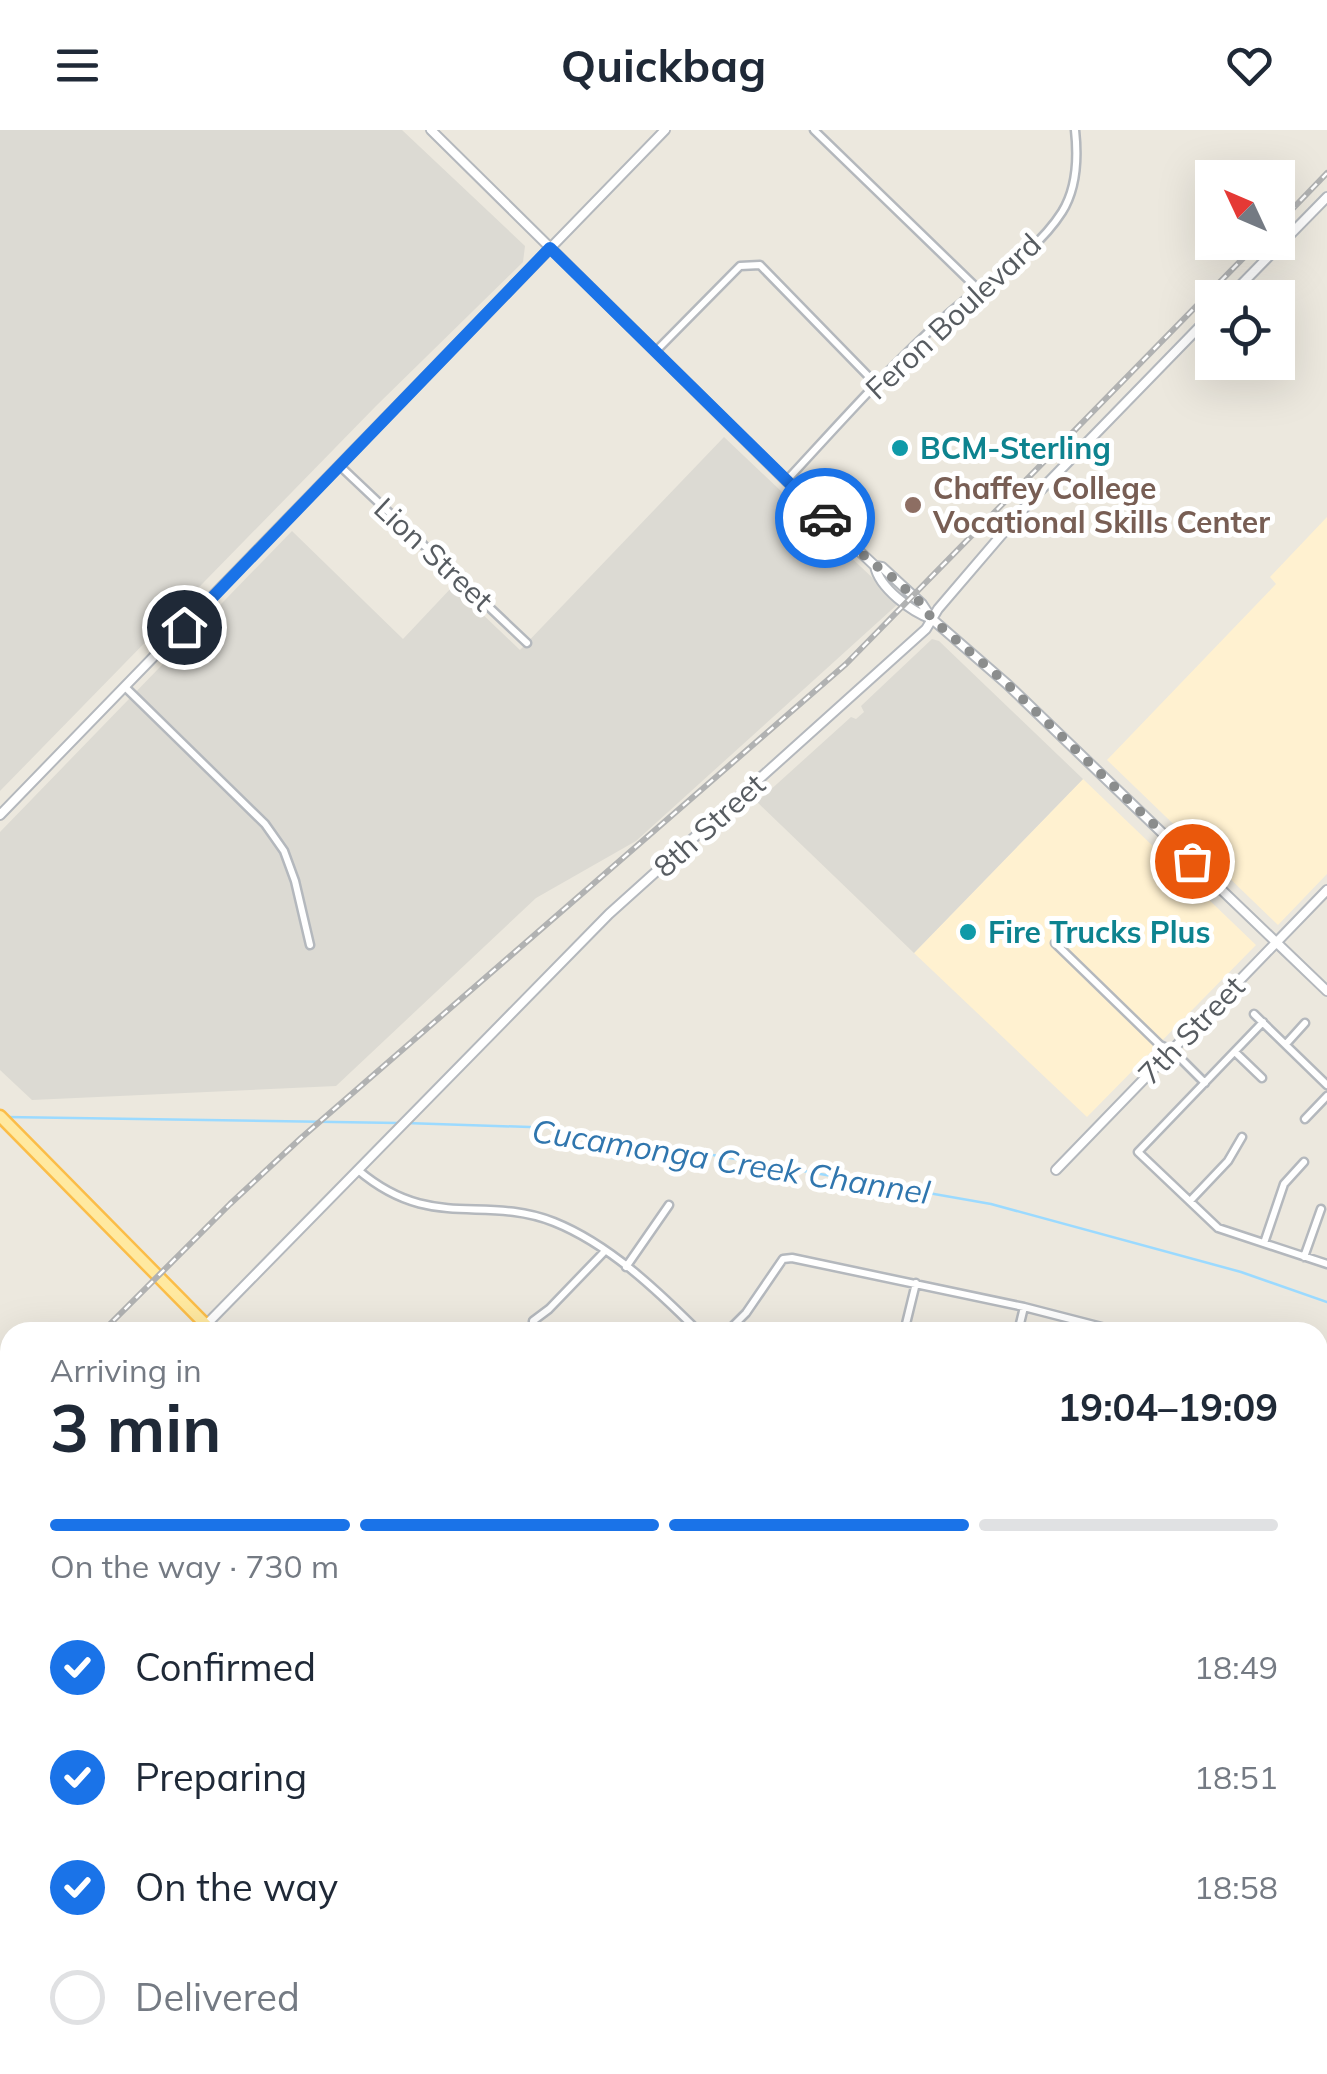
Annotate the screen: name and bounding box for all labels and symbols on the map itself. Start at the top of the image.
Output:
north arrow [1195,160,1295,260]
street label: Feron Boulevard [857,225,1049,407]
place label: BCM-Sterling [920,429,1111,467]
marker: BCM-Sterling [889,437,911,459]
courier [775,468,875,568]
place label: Chaffey College Vocational Skills Center [932,469,1270,541]
street label: Lion Street [367,489,501,619]
marker: Chaffey College Vocational Skills Center [902,494,924,516]
pin [142,585,227,670]
street label: 8th Street [645,765,773,885]
pin [1150,819,1235,904]
place label: Fire Trucks Plus [988,913,1211,951]
marker: Fire Trucks Plus [957,921,979,943]
street label: 7th Street [1130,968,1252,1092]
water label: Cucamonga Creek Channel [529,1110,933,1212]

